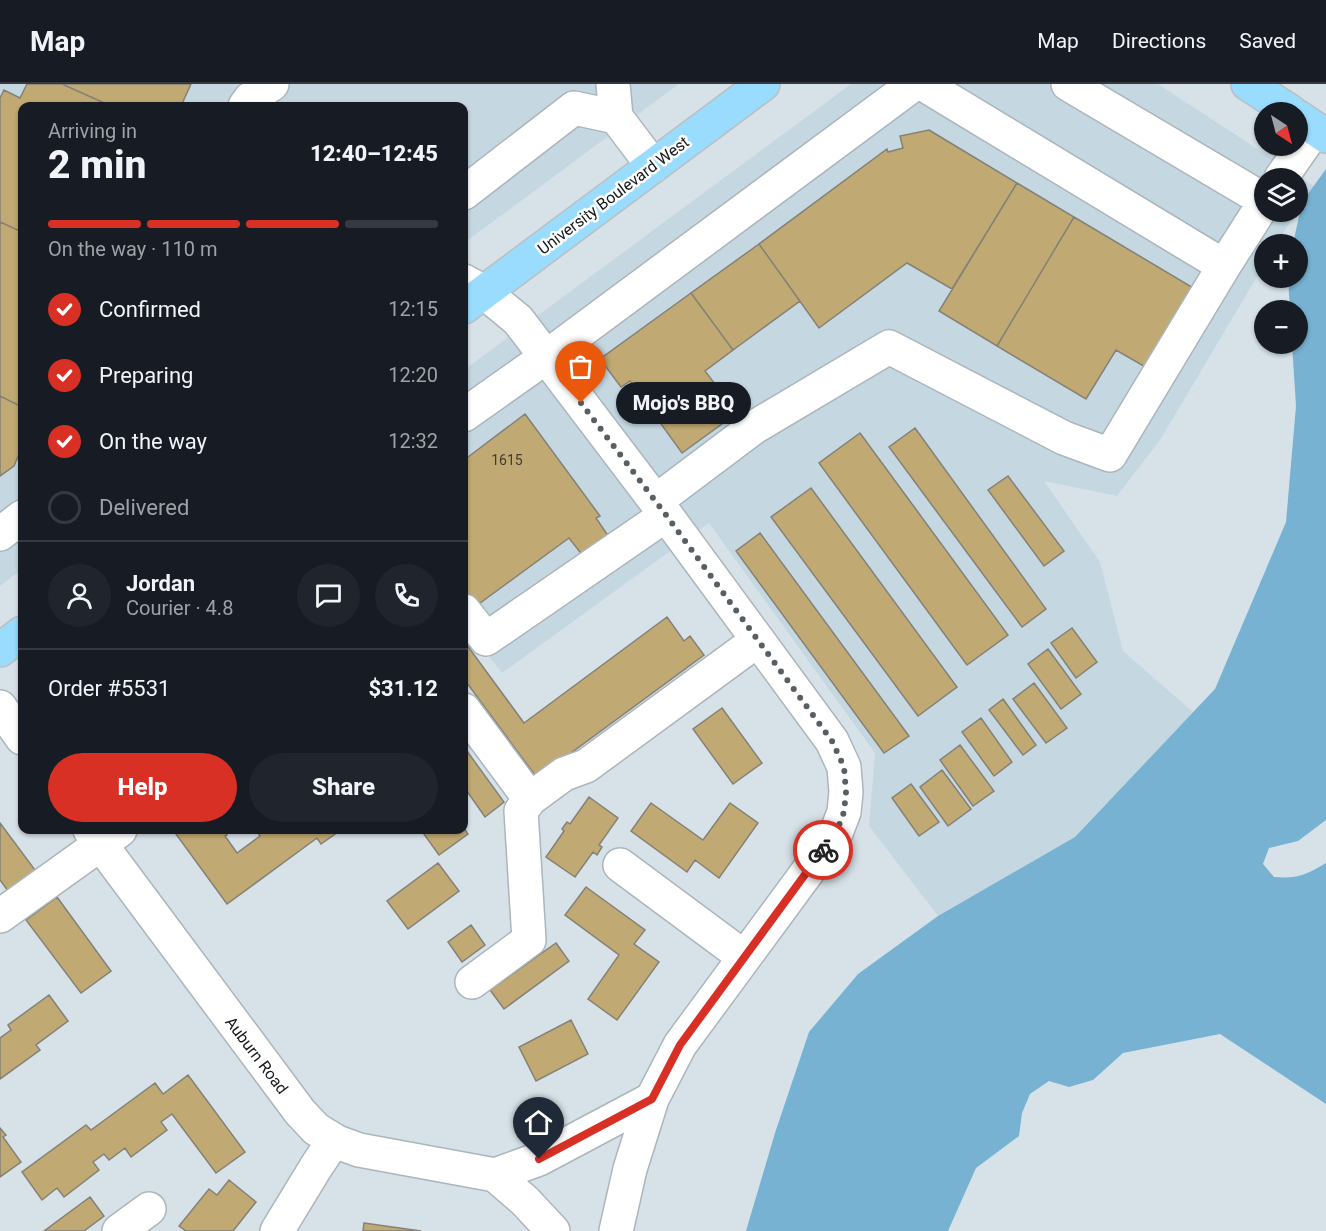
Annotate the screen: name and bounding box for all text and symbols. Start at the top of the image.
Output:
text: Map [30,25,85,58]
text: Map [1037,29,1079,53]
text: Directions [1112,29,1206,53]
text: Saved [1239,29,1296,53]
north arrow [1254,102,1308,156]
map controls [1254,102,1308,354]
text: Arriving in [48,119,137,143]
street label: University Boulevard West [534,132,693,258]
text: 12:40–12:45 [310,141,438,166]
text: 2 min [48,142,146,188]
button: layers [1254,168,1308,222]
button: + [1254,234,1308,288]
text: On the way · 110 m [48,237,217,261]
icon: check [48,293,81,326]
text: Confirmed [99,297,201,322]
text: 12:15 [388,297,438,321]
button: − [1254,300,1308,354]
pin [555,341,606,403]
icon: bag [564,350,597,383]
icon: check [48,359,81,392]
text: Preparing [99,363,193,388]
text: 12:20 [388,363,438,387]
callout: Mojo's BBQ [617,382,752,424]
text: Mojo's BBQ [633,391,734,415]
icon: check [48,425,81,458]
text: On the way [99,429,207,454]
text: 12:32 [388,429,438,453]
house number: 1615 [491,452,523,468]
text: Delivered [99,495,189,520]
button: person [48,564,111,627]
button: chat [297,564,360,627]
button: phone [375,564,438,627]
text: Jordan [126,571,195,596]
text: Courier · 4.8 [126,596,233,620]
text: Order #5531 [48,676,170,701]
text: $31.12 [369,676,438,701]
button: Help [48,753,237,822]
button: Share [249,753,438,822]
courier [793,820,853,880]
icon: bike [807,834,840,867]
street label: Auburn Road [221,1013,292,1098]
pin [513,1097,564,1159]
icon: home [522,1106,555,1139]

